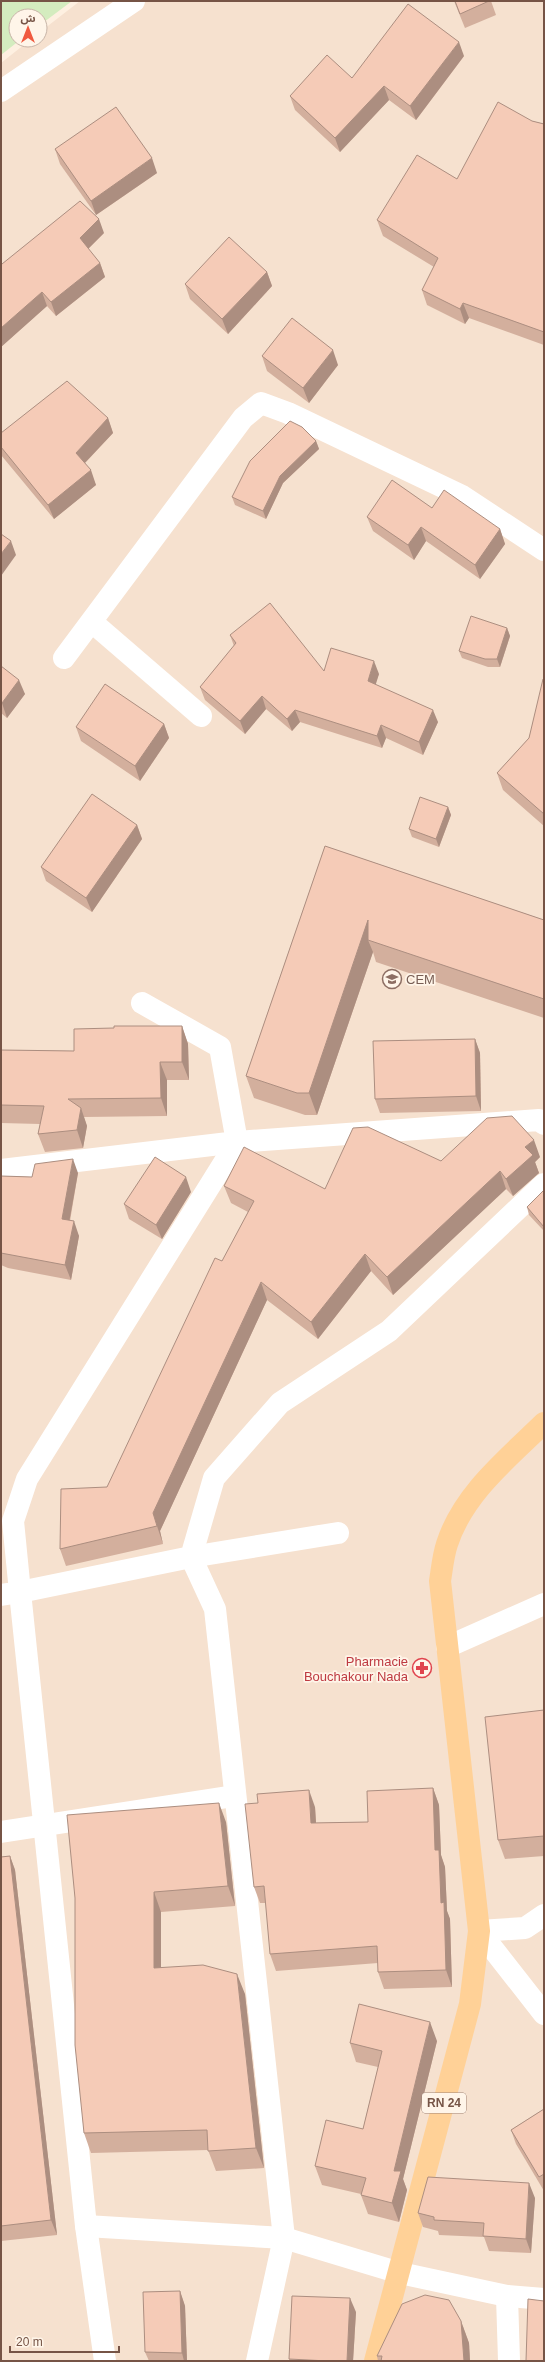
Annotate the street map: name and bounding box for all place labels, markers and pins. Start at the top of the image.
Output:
school or university icon: CEM [381,968,403,990]
place label: CEM [406,972,435,987]
place label: Pharmacie Bouchakour Nada [304,1654,409,1684]
pharmacy icon: Pharmacie Bouchakour Nada [411,1657,433,1679]

